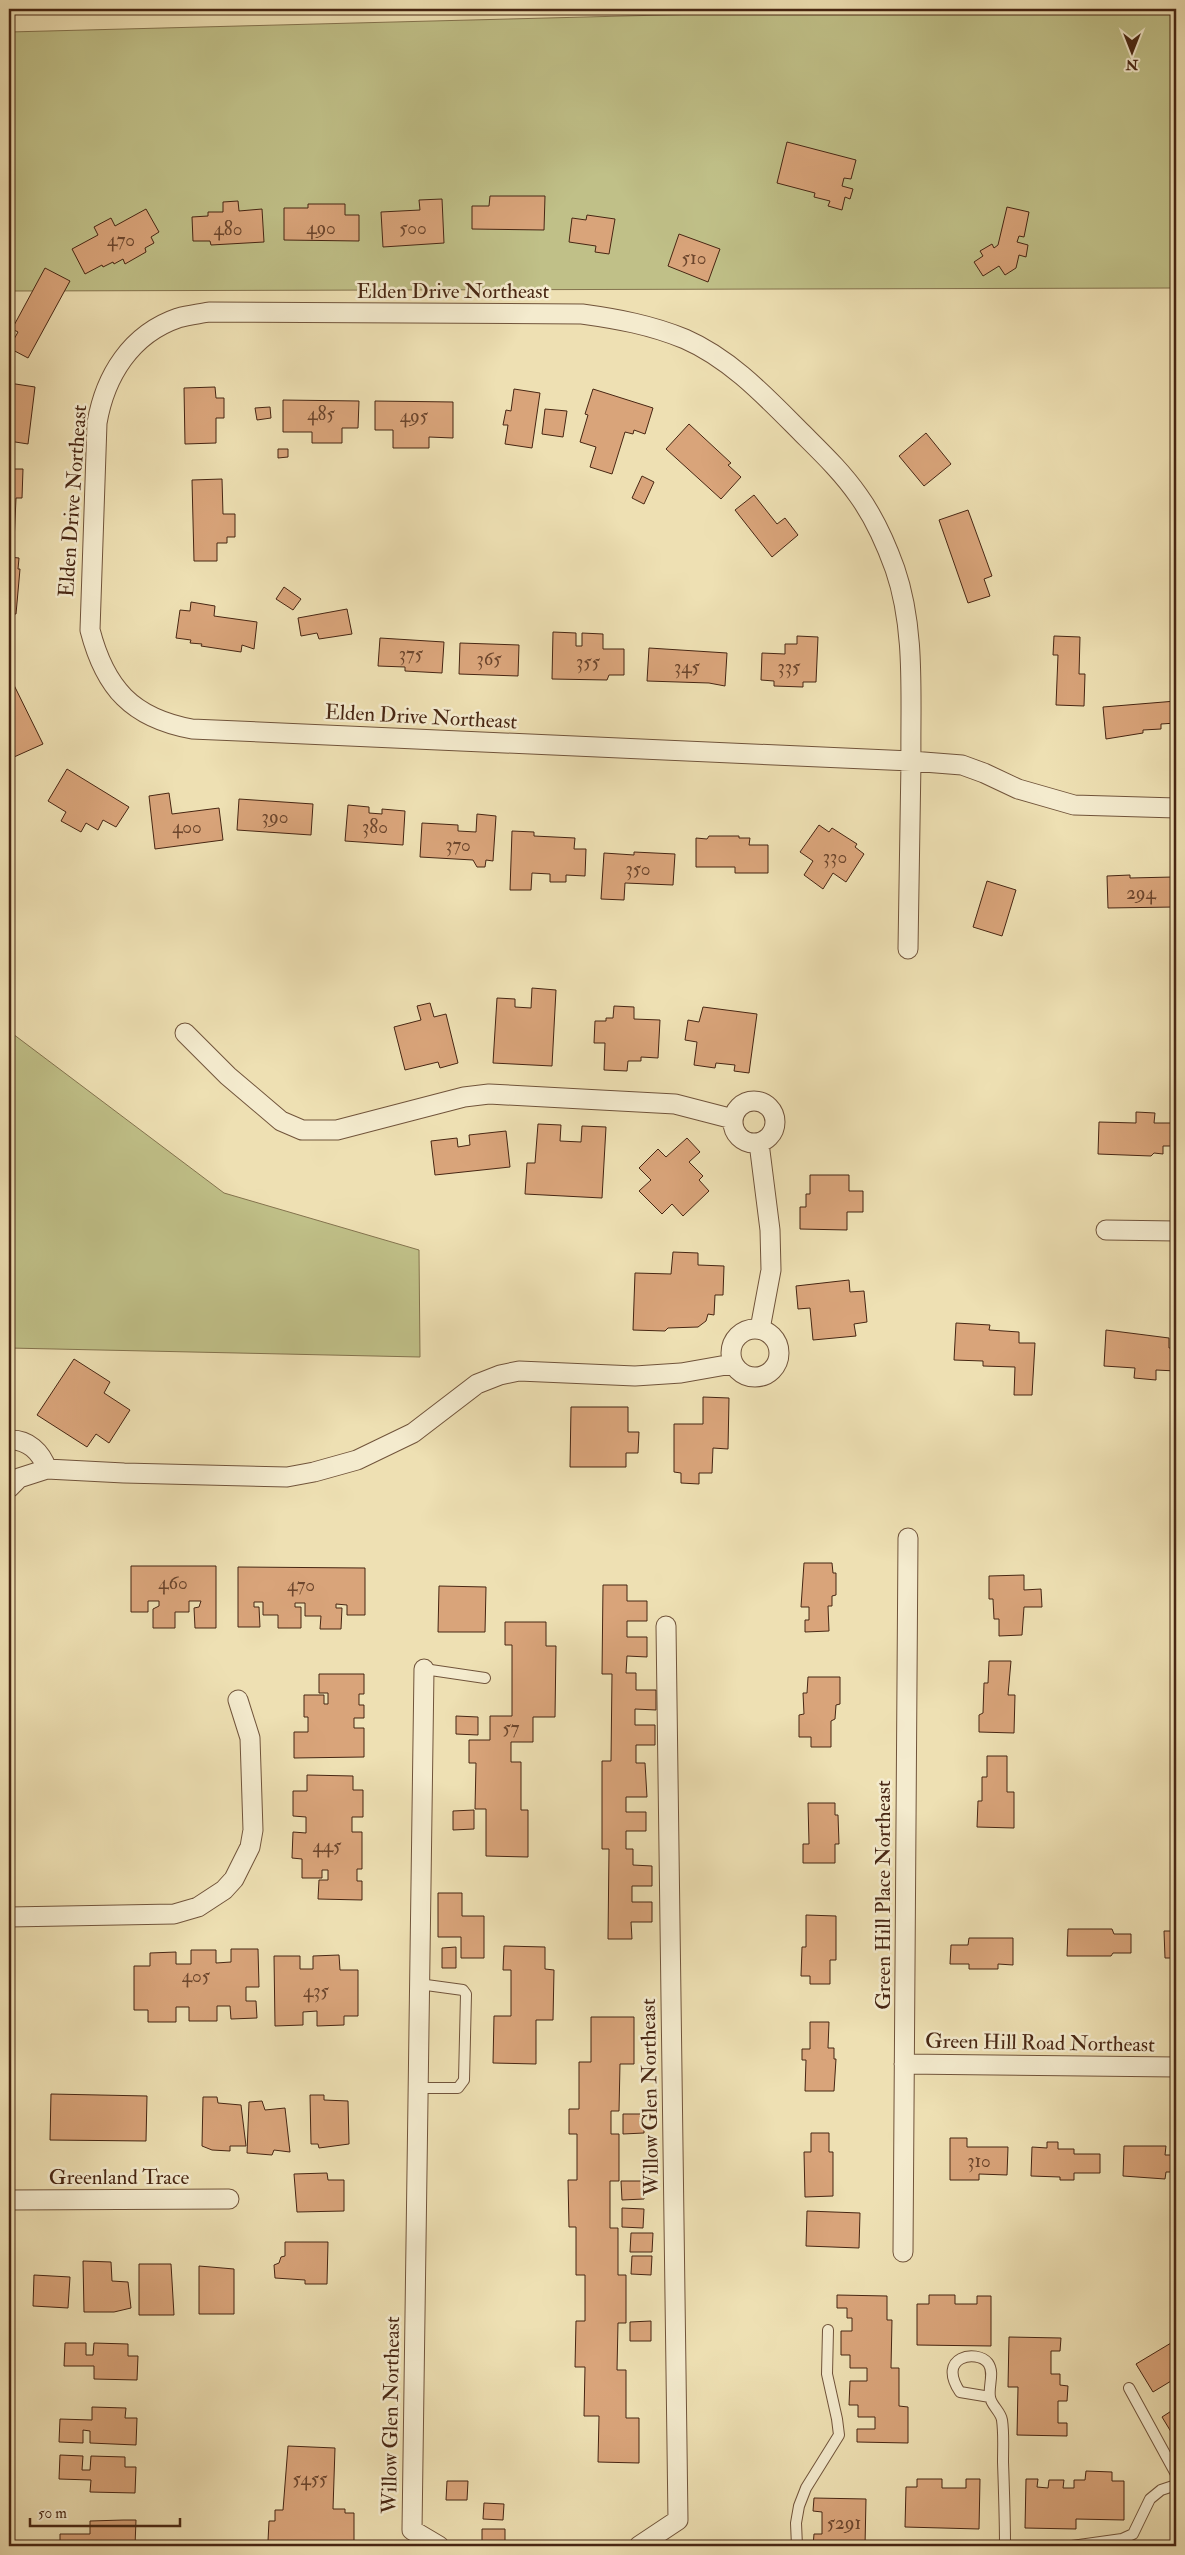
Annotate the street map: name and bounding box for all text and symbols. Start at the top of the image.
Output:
north arrow [1108,28,1158,78]
text: N [1125,56,1139,73]
house number: 490 [306,216,336,240]
house number: 500 [399,216,427,240]
house number: 480 [214,217,242,241]
house number: 470 [107,228,135,252]
house number: 510 [682,246,706,270]
street label: Elden Drive Northeast [357,278,550,305]
house number: 485 [307,402,335,426]
street label: Elden Drive Northeast [53,404,93,598]
house number: 495 [400,404,429,428]
house number: 375 [399,642,424,666]
house number: 365 [476,647,502,671]
house number: 355 [576,650,601,674]
house number: 345 [674,655,701,679]
house number: 335 [778,655,801,679]
street label: Elden Drive Northeast [324,698,518,736]
house number: 390 [262,805,288,829]
house number: 400 [172,815,202,839]
house number: 380 [362,815,388,839]
house number: 370 [445,833,471,857]
house number: 330 [823,845,847,869]
house number: 350 [625,857,651,881]
house number: 294 [1126,881,1157,905]
house number: 460 [158,1571,188,1595]
house number: 470 [287,1573,315,1597]
house number: 57 [502,1716,520,1740]
street label: Green Hill Place Northeast [870,1780,897,2010]
house number: 445 [313,1834,342,1858]
house number: 405 [182,1964,211,1988]
house number: 435 [303,1979,330,2003]
street label: Willow Glen Northeast [635,1998,665,2197]
street label: Green Hill Road Northeast [925,2027,1155,2059]
house number: 310 [967,2149,991,2173]
street label: Greenland Trace [49,2164,189,2191]
street label: Willow Glen Northeast [376,2316,406,2515]
house number: 5455 [293,2467,328,2491]
scale bar [30,2495,180,2527]
text: 50 m [38,2504,67,2523]
house number: 5291 [827,2511,861,2535]

